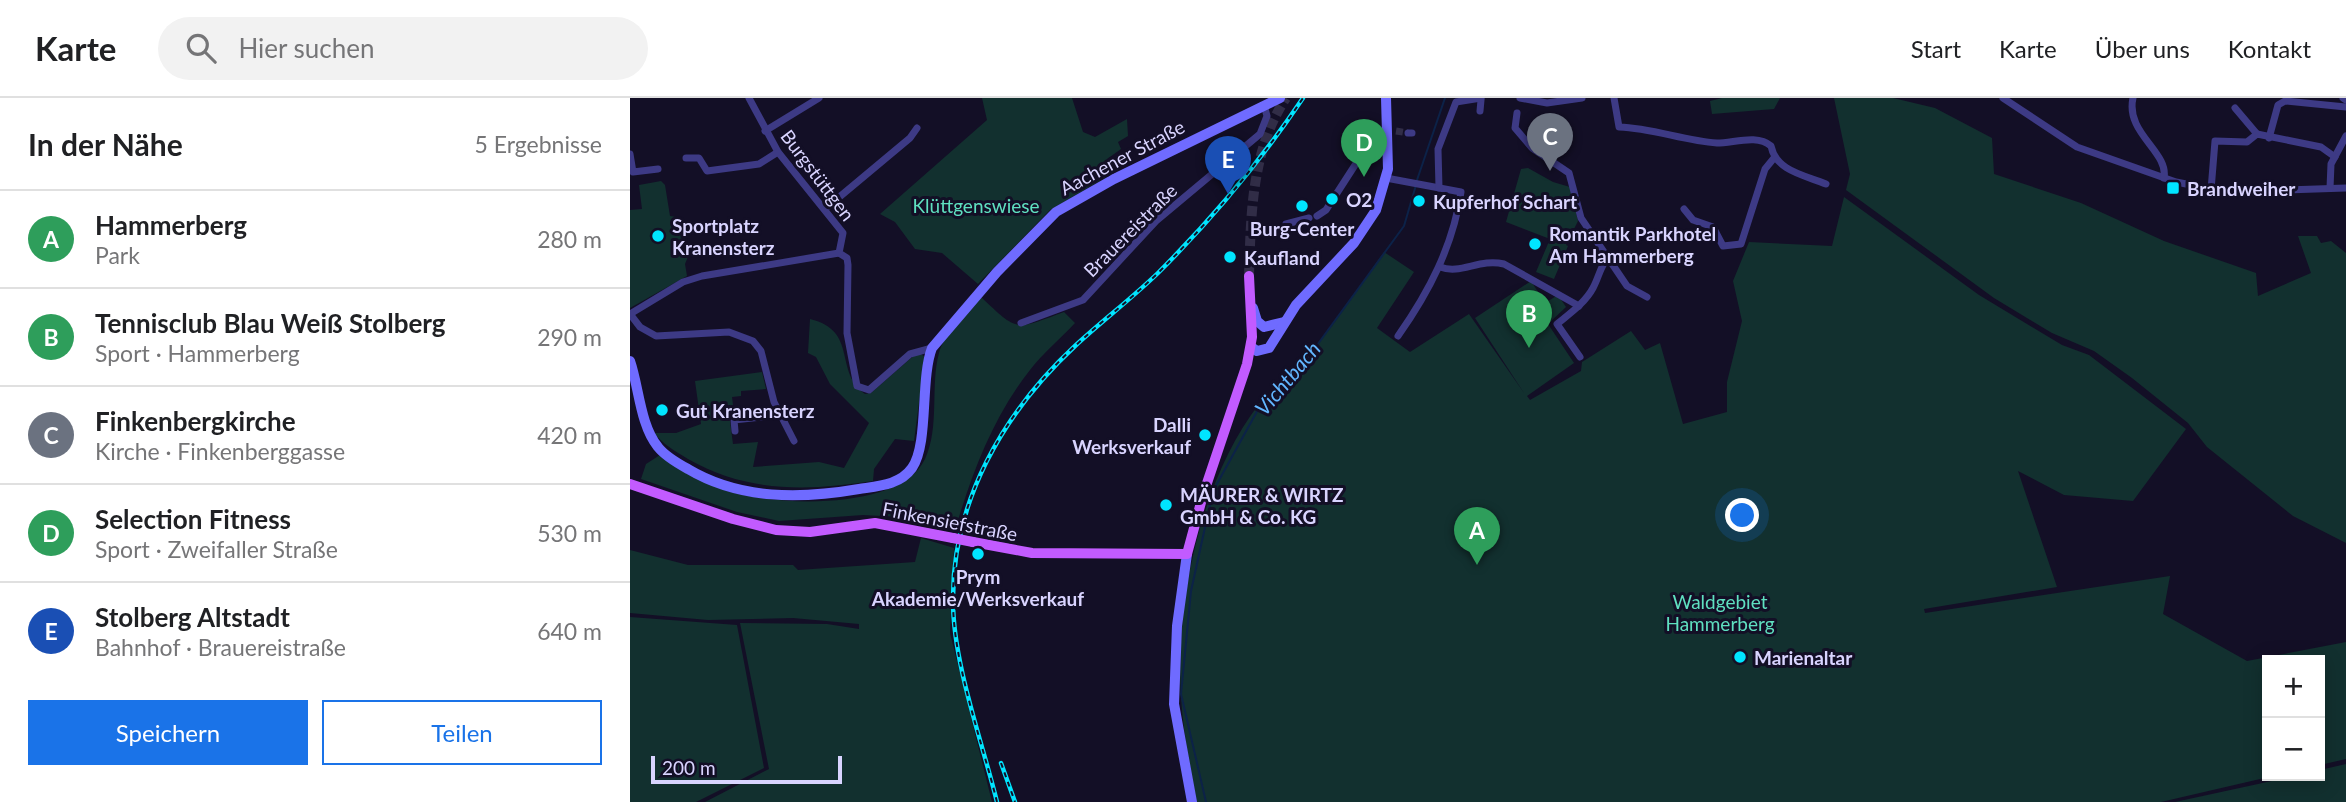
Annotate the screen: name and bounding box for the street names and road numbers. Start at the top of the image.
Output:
street label: Aachener Straße [1056,114,1188,200]
street label: Burgstüttgen [776,125,860,225]
street label: Brauereistraße [1079,179,1181,281]
street label: Finkensiefstraße [880,497,1020,545]

